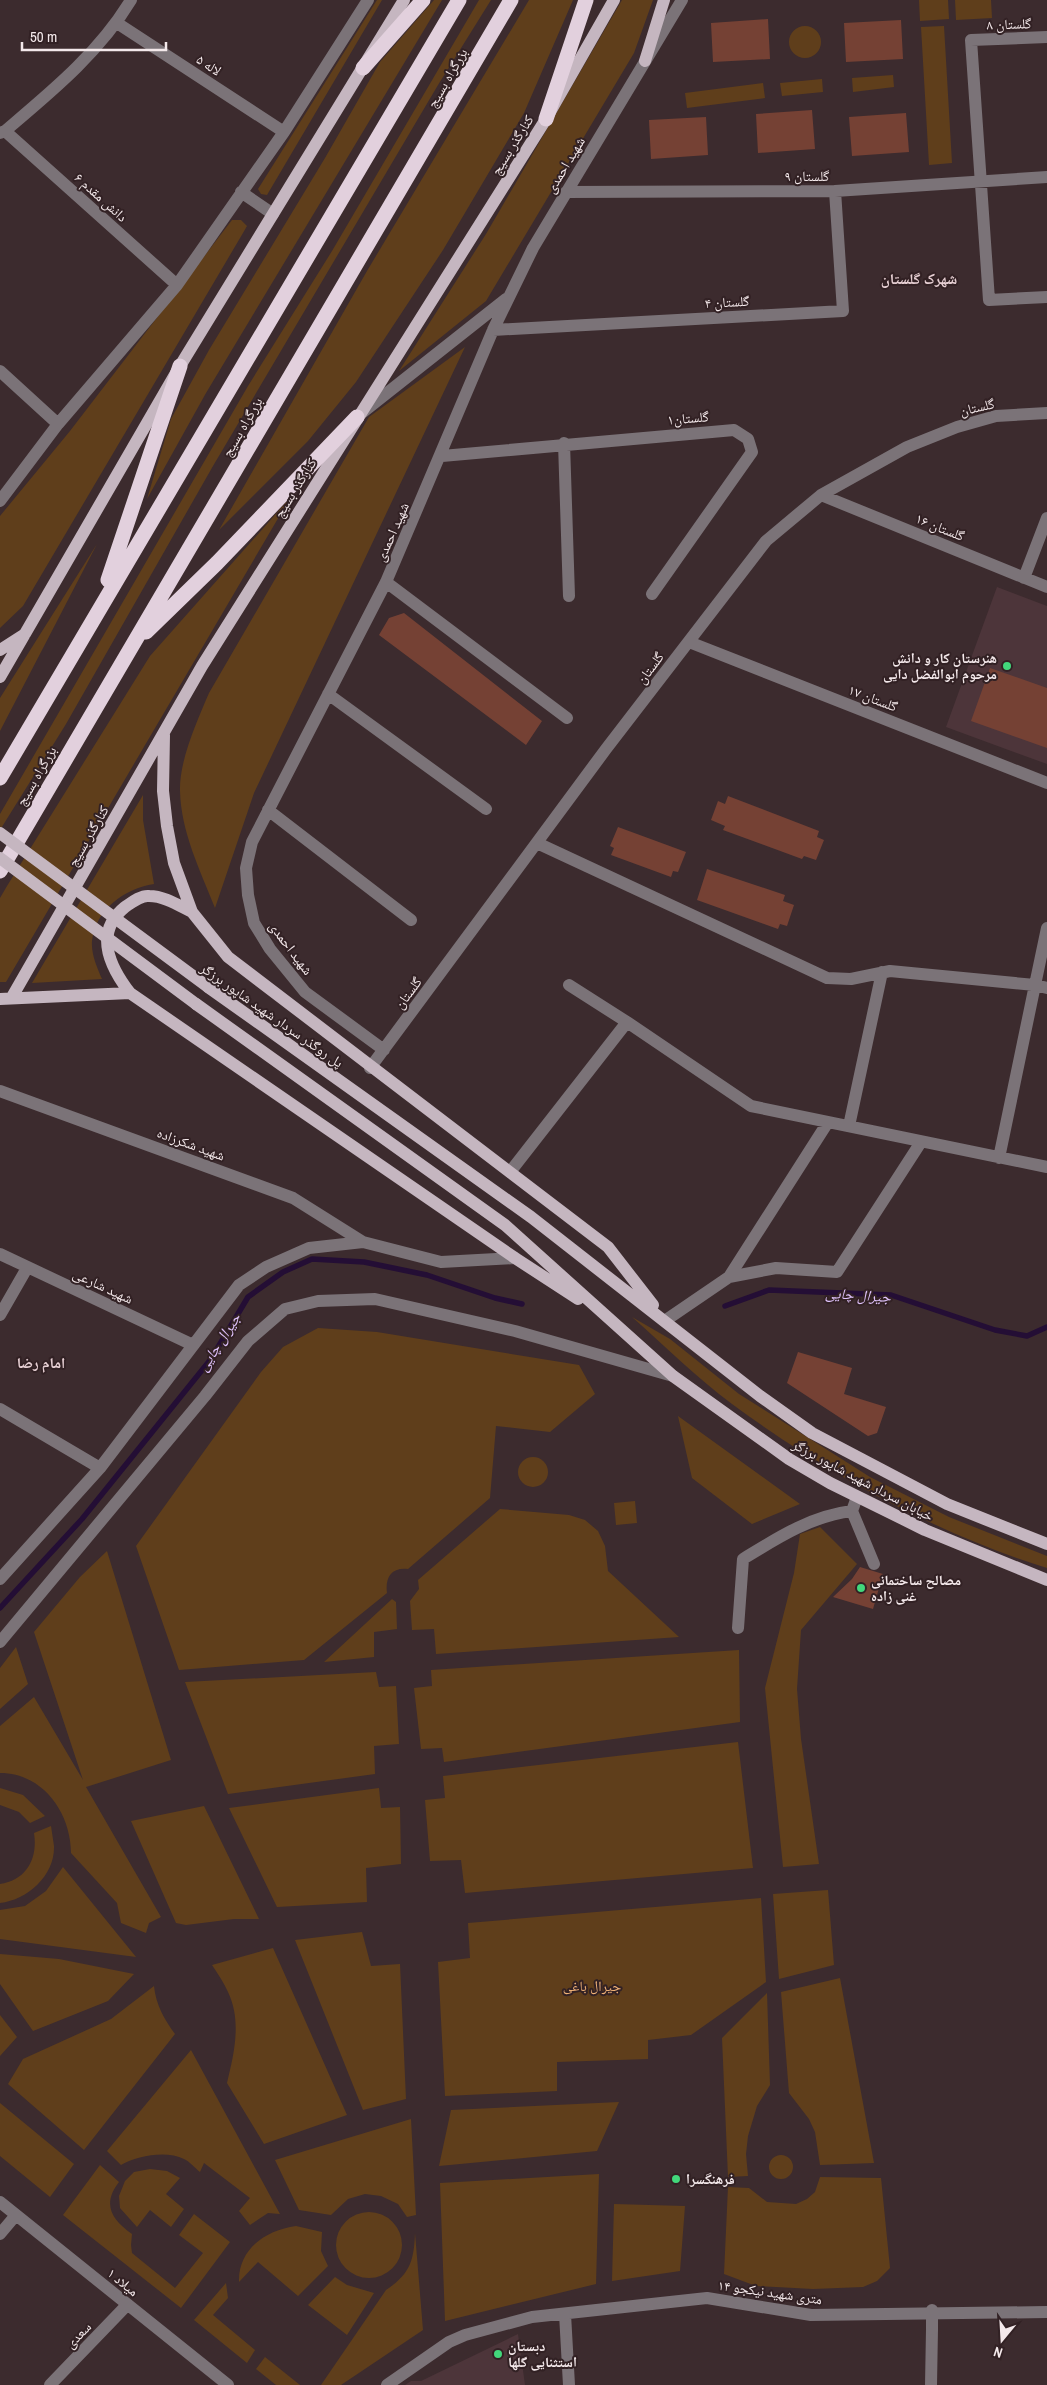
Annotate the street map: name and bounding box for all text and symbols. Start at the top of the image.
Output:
street label: گلستان ۸ [986,14,1032,34]
scale bar [22,20,166,52]
text: 50 m [30,26,57,47]
street label: بزرگراه بسیج [423,45,472,112]
street label: لاله ۵ [193,50,225,80]
street label: کنارگذر بسیج [487,112,538,179]
street label: شهید احمدی [541,133,589,197]
street label: گلستان ۹ [785,167,830,185]
street label: دانش مقدم ۶ [70,169,131,226]
district label: شهرک گلستان [881,268,957,289]
street label: گلستان ۴ [704,292,750,312]
street label: بزرگراه بسیج [218,394,267,461]
street label: گلستان [958,394,996,420]
street label: گلستان۱ [666,407,710,429]
street label: کنارگذر بسیج [270,455,321,522]
street label: شهید احمدی [371,500,413,564]
street label: گلستان ۱۶ [913,509,967,545]
street label: گلستان [632,648,668,688]
place label: هنرستان کار و دانش مرحوم ابوالفضل دایی [883,649,997,684]
marker: هنرستان کار و دانش مرحوم ابوالفضل دایی [1001,660,1013,672]
street label: گلستان ۱۷ [846,680,900,716]
street label: بزرگراه بسیج [12,743,61,810]
street label: کنارگذر بسیج [63,802,114,870]
street label: شهید احمدی [265,918,317,978]
street label: پل روگذر سردار شهید شاپور برزگر [196,958,347,1071]
street label: گلستان [390,973,426,1013]
street label: شهید شکرزاده [155,1123,227,1165]
street label: شهید شارعی [70,1264,136,1308]
water label: جیرال چایی [825,1282,892,1307]
water label: جیرال چایی [192,1308,246,1375]
district label: امام رضا [17,1352,65,1373]
street label: خیابان سردار شهید شاپور برزگر [788,1435,937,1525]
place label: مصالح ساختمانی غنی زاده [871,1571,961,1605]
marker: مصالح ساختمانی غنی زاده [855,1582,867,1594]
park label: جیرال باغی [563,1977,621,1995]
place label: فرهنگسرا [686,2170,735,2188]
marker: فرهنگسرا [670,2173,682,2185]
street label: میلاد ۱ [104,2264,142,2300]
street label: ۱۴ متری شهید نیکجو [717,2276,823,2308]
north arrow [977,2315,1027,2365]
street label: سعدی [61,2318,95,2352]
place label: دبستان استثنایی گلها [508,2337,577,2371]
text: N [991,2343,1005,2362]
marker: دبستان استثنایی گلها [492,2348,504,2360]

